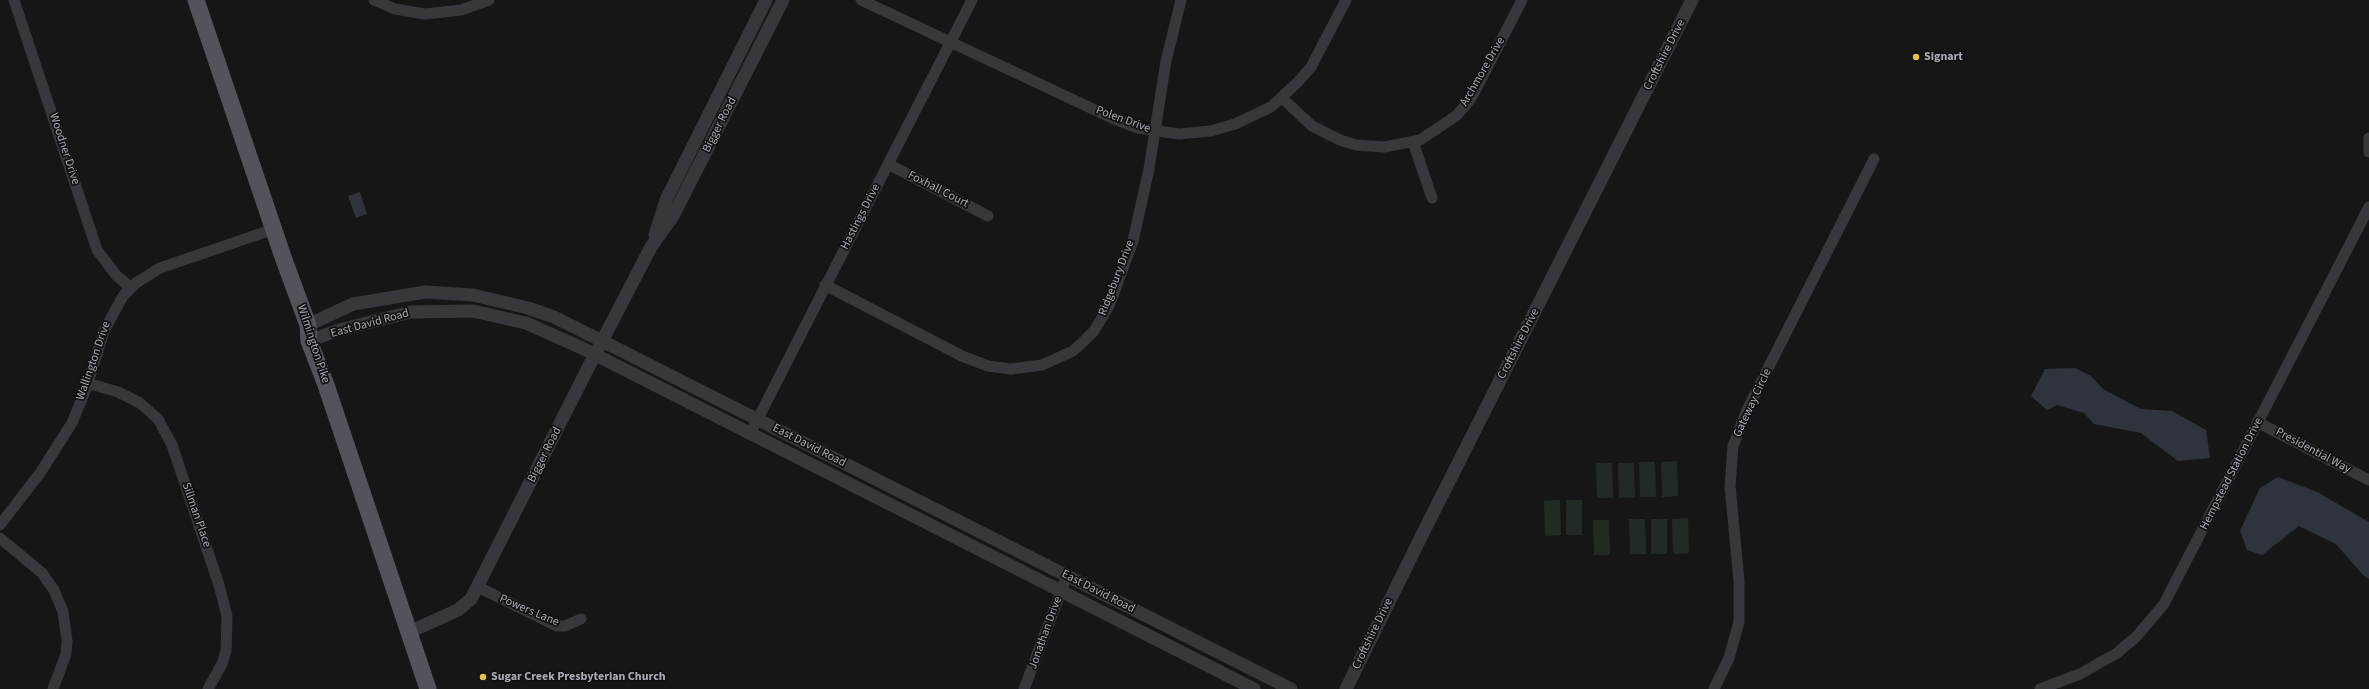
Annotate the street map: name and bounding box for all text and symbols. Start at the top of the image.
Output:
street label: Croftshire Drive [1641,17,1689,93]
street label: Archmore Drive [1457,35,1509,109]
place label: Signart [1924,50,1963,64]
marker: Signart [1911,52,1921,62]
street label: Bigger Road [700,95,740,155]
street label: Polen Drive [1094,103,1152,137]
street label: Woodner Drive [46,111,82,187]
street label: Foxhall Court [905,168,971,212]
street label: Hastings Drive [838,182,884,252]
street label: Ridgebury Drive [1096,238,1138,318]
street label: Wilmington Pike [294,303,332,385]
street label: Croftshire Drive [1495,306,1543,382]
street label: East David Road [329,307,411,341]
street label: Wallington Drive [74,320,114,402]
street label: Gateway Circle [1731,366,1775,440]
street label: Hempstead Station Drive [2197,415,2267,533]
street label: East David Road [770,421,848,471]
street label: Bigger Road [525,425,565,485]
street label: Presidential Way [2273,425,2353,477]
street label: Sillman Place [178,481,214,549]
street label: East David Road [1059,567,1137,617]
street label: Powers Lane [497,592,561,630]
street label: Jonathan Drive [1026,595,1066,671]
street label: Croftshire Drive [1350,596,1396,672]
place label: Sugar Creek Presbyterian Church [491,670,666,684]
marker: Sugar Creek Presbyterian Church [478,672,488,682]

